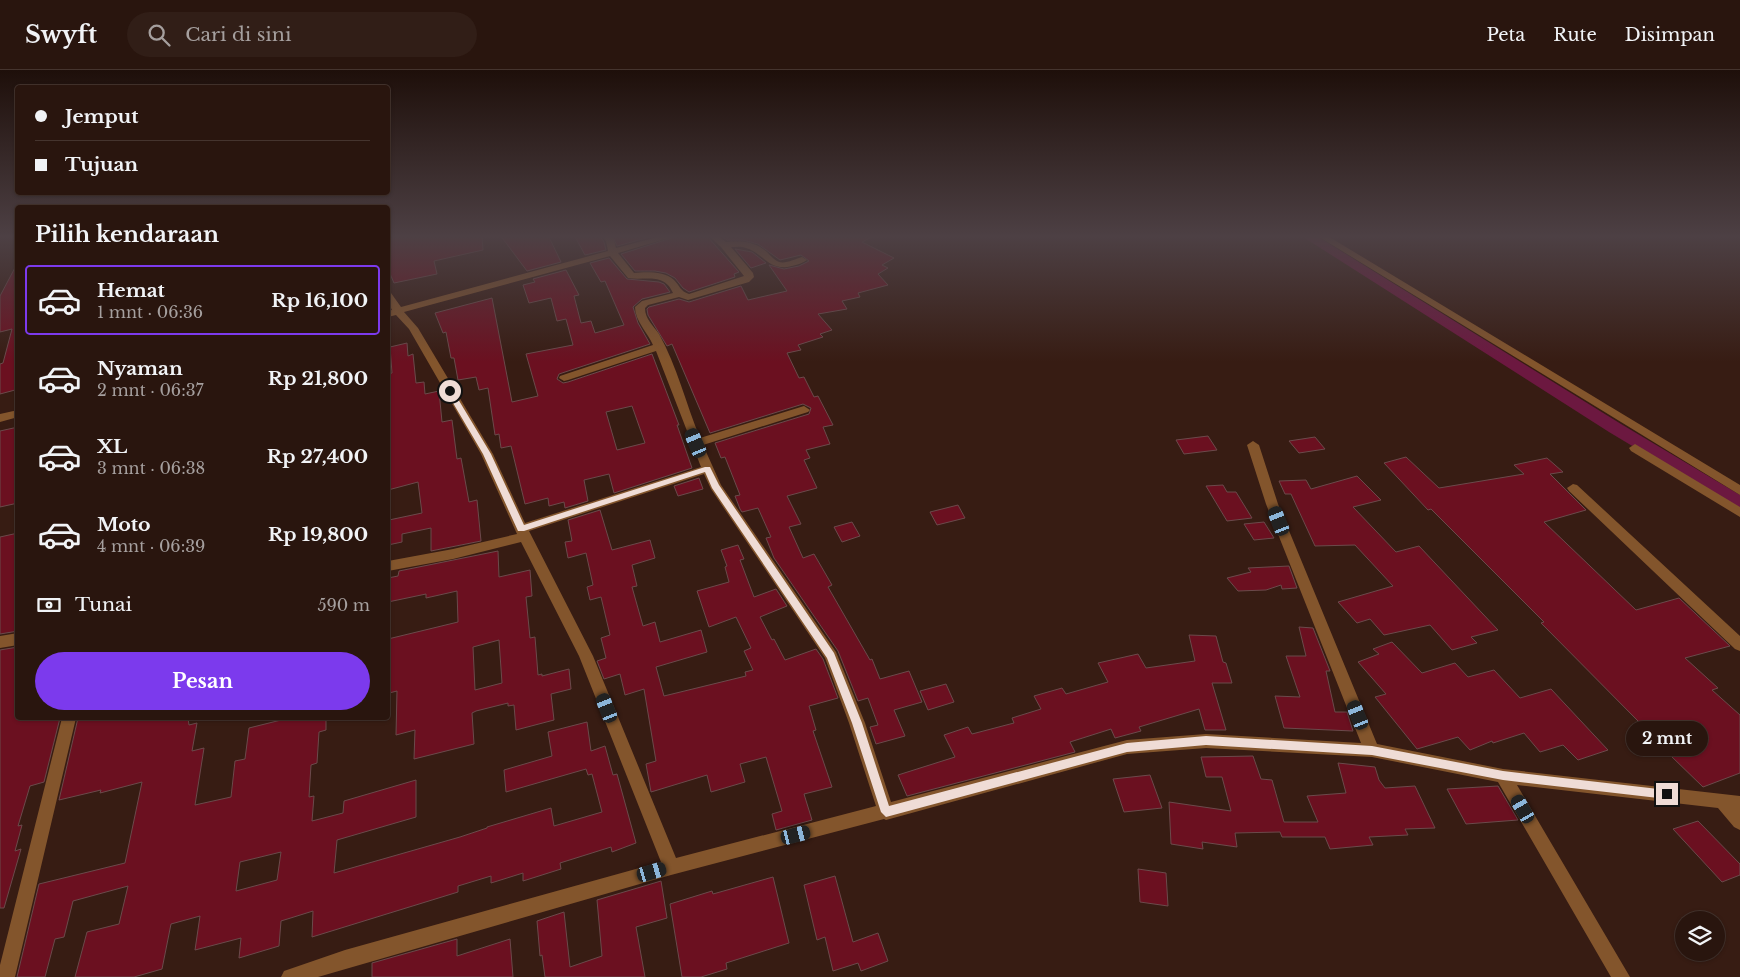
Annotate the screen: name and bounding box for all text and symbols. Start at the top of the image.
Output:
search box [127,12,477,57]
text: Swyft [25,20,97,49]
icon: search [145,21,173,49]
text: Cari di sini [185,23,291,46]
text: Peta [1486,24,1525,46]
text: Rute [1553,24,1597,46]
text: Disimpan [1625,24,1715,46]
text: Jemput [65,105,139,128]
text: Tujuan [65,153,138,176]
text: Pilih kendaraan [35,221,219,248]
icon: car [37,278,82,323]
text: Hemat [97,279,165,302]
text: Rp 16,100 [271,289,368,312]
text: 1 mnt · 06:36 [97,302,203,322]
icon: car [37,356,82,401]
text: Nyaman [97,357,183,380]
text: Rp 21,800 [268,367,368,390]
text: 2 mnt · 06:37 [97,380,204,400]
route start [439,380,461,402]
car [683,426,708,460]
icon: car [37,434,82,479]
text: XL [97,435,127,458]
text: Rp 27,400 [267,445,368,468]
text: 3 mnt · 06:38 [97,458,205,478]
car [1266,504,1291,538]
icon: car [37,512,82,557]
text: Moto [97,513,151,536]
text: Rp 19,800 [268,523,368,546]
text: 4 mnt · 06:39 [97,536,205,556]
icon: cash [35,591,63,619]
text: Tunai [75,593,132,616]
text: 590 m [317,595,370,615]
button: Pesan [35,652,370,710]
car [594,691,619,725]
car [1345,698,1370,732]
callout: 2 mnt [1626,722,1708,756]
text: 2 mnt [1642,728,1692,748]
route end [1656,783,1678,805]
car [1509,792,1536,826]
car [779,824,812,846]
car [635,861,668,883]
map controls [1675,911,1725,961]
button: layers [1675,911,1725,961]

